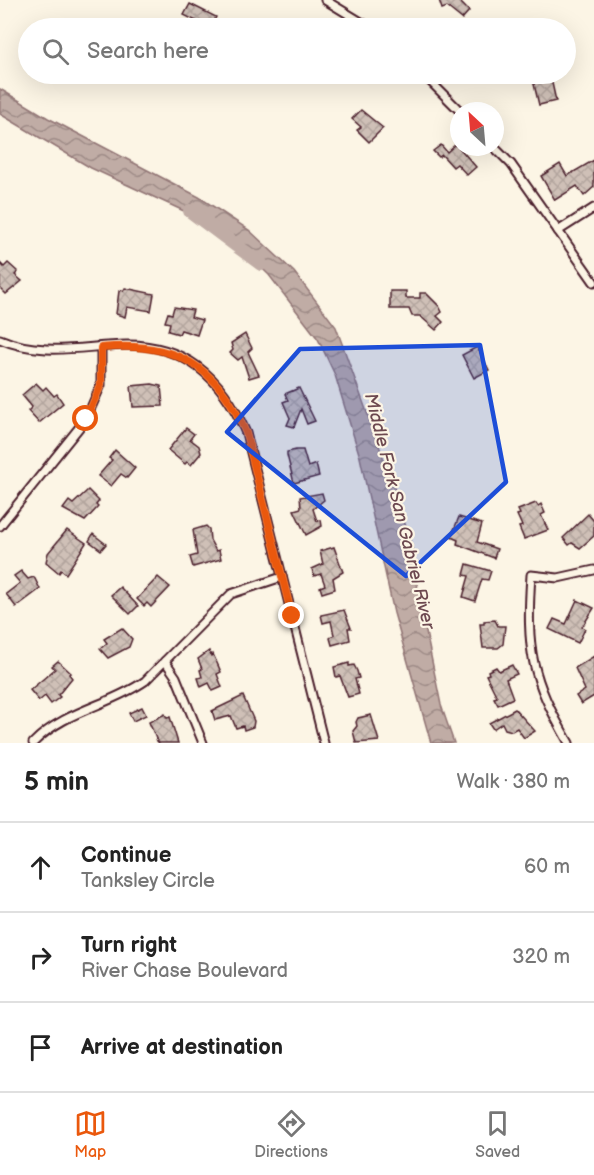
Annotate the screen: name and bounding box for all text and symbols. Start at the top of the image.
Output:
search box [18,18,576,84]
icon: search [39,35,72,68]
text: Search here [87,38,209,65]
north arrow [450,102,504,156]
water label: Middle Fork San Gabriel River [360,391,439,633]
route start [72,405,98,431]
route end [278,602,304,628]
text: 5 min [24,767,89,798]
text: Walk · 380 m [457,770,570,794]
text: Continue [81,842,171,869]
icon: ahead [24,851,57,884]
text: 60 m [524,855,570,879]
text: Tanksley Circle [81,869,215,893]
text: Turn right [81,932,177,959]
icon: right [24,941,57,974]
text: 320 m [512,945,570,969]
text: River Chase Boulevard [81,959,288,983]
icon: arrive [24,1031,57,1064]
text: Arrive at destination [81,1034,283,1061]
tab: Map [74,1107,107,1162]
tab: Directions [254,1107,328,1162]
tab: Saved [475,1107,520,1162]

